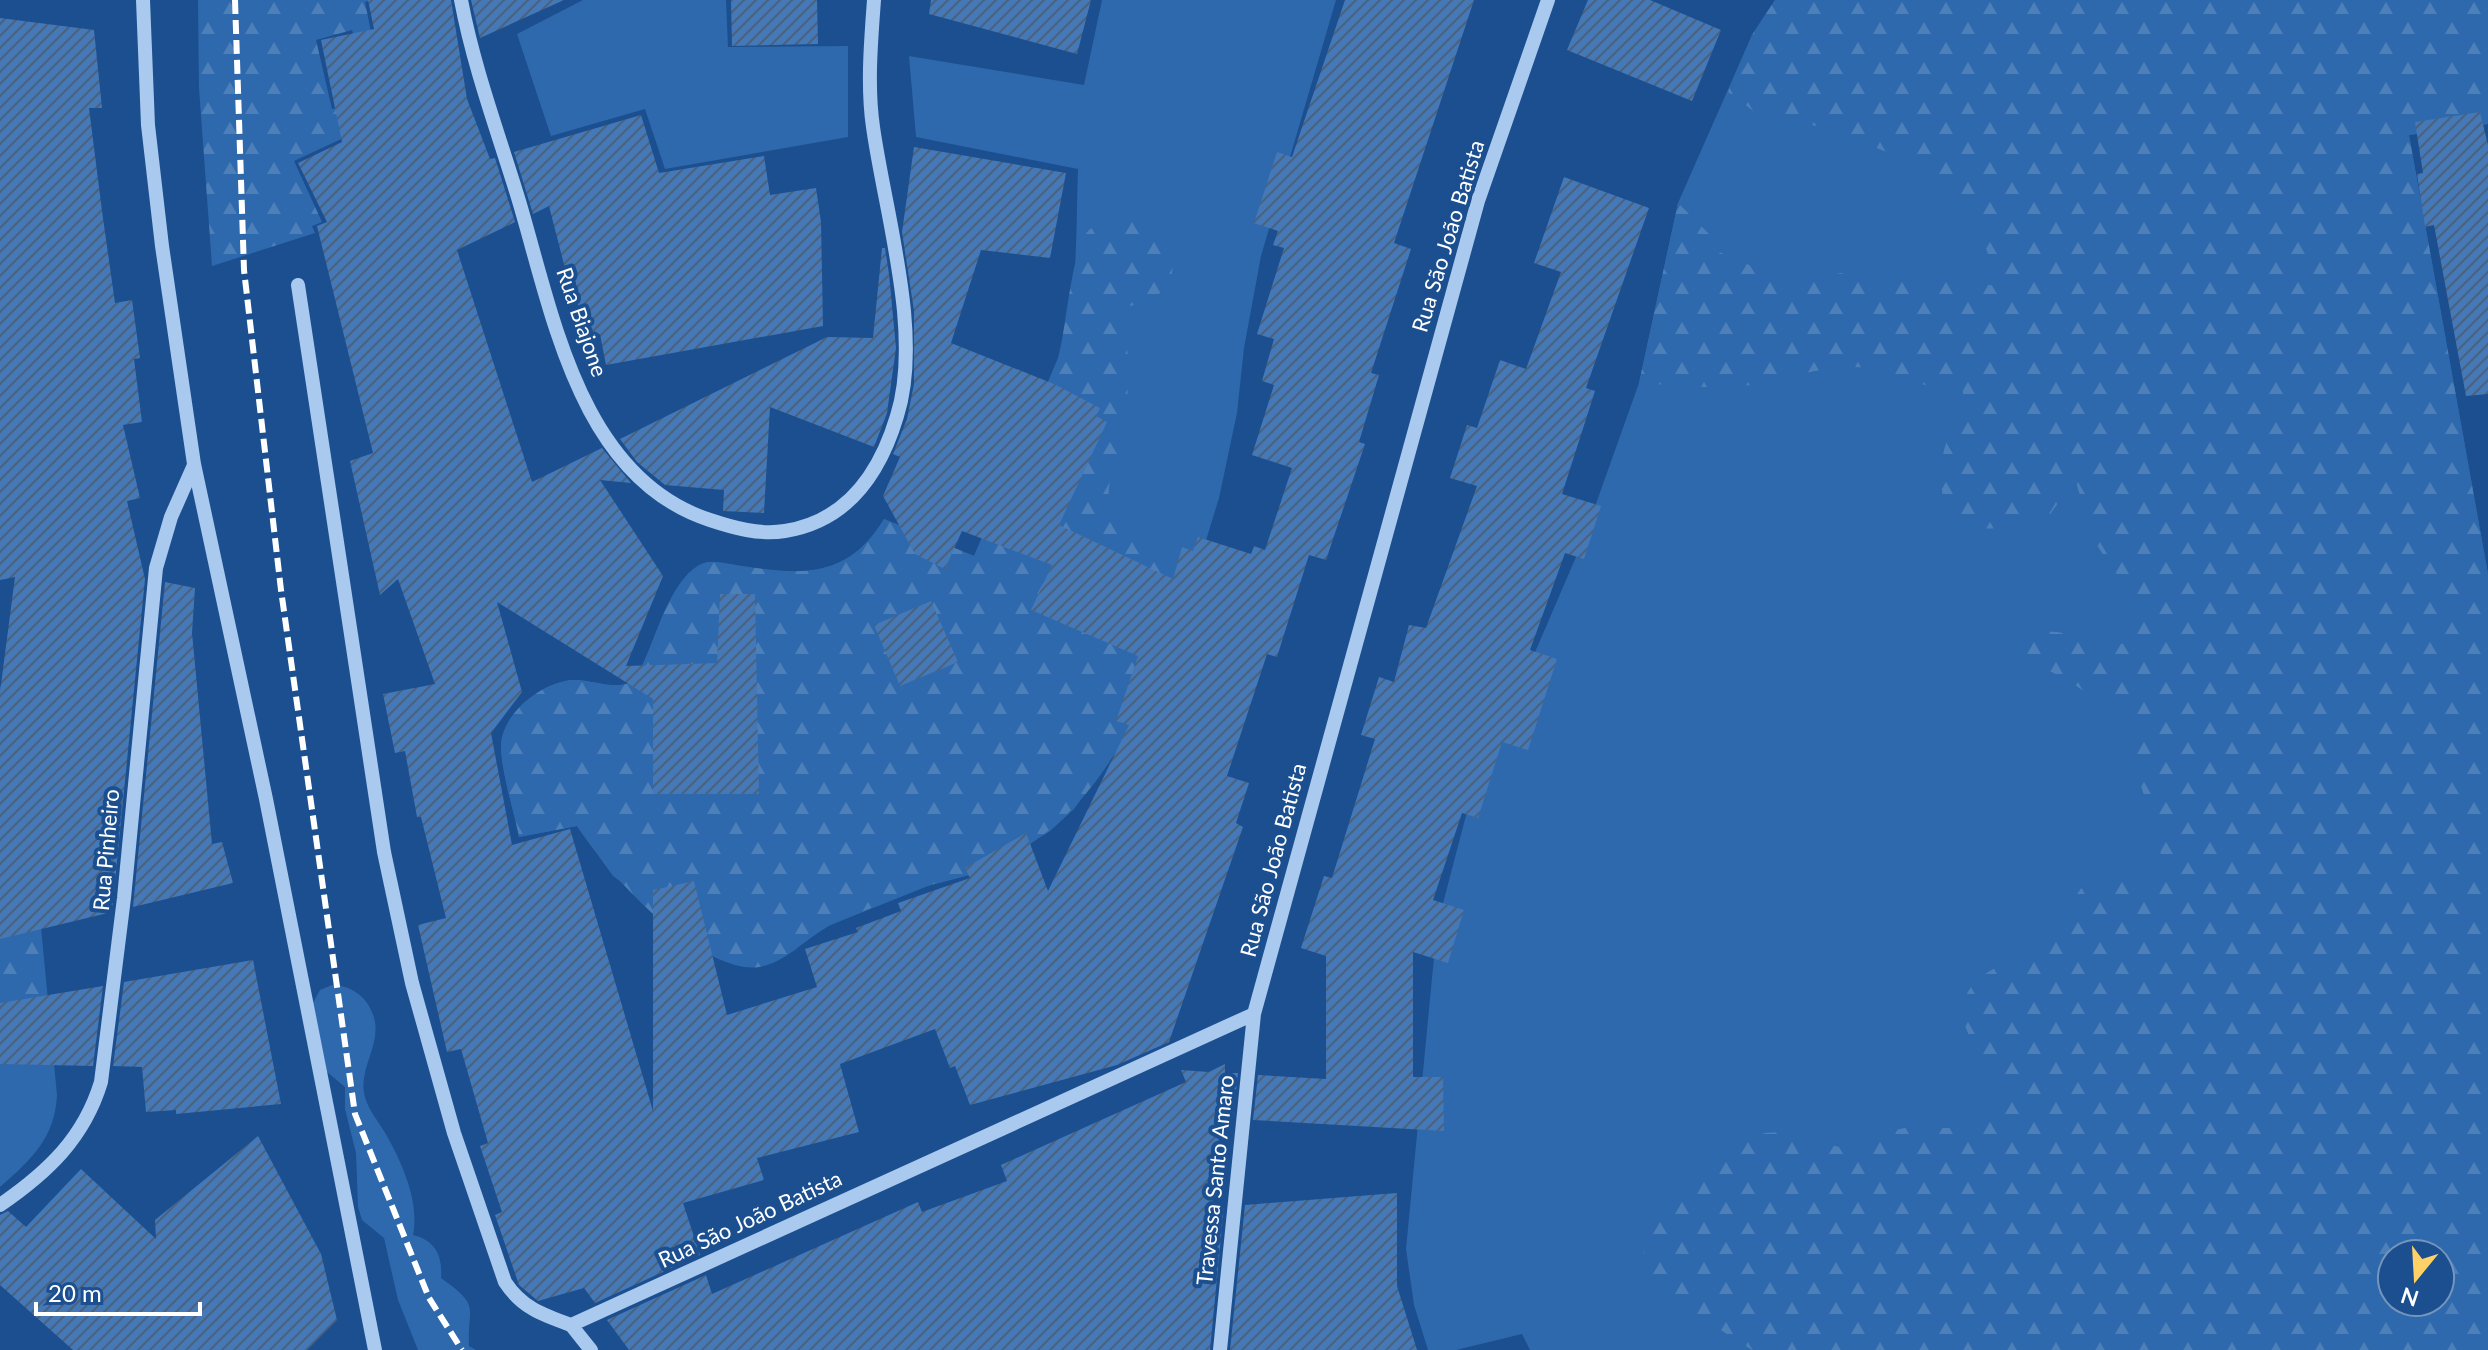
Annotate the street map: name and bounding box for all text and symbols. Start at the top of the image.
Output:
street label: Rua São João Batista [1405,137,1490,335]
street label: Rua Biajone [551,264,614,380]
street label: Rua São João Batista [1234,760,1311,960]
street label: Rua Pinheiro [87,788,124,912]
street label: Travessa Santo Amaro [1190,1073,1239,1286]
street label: Rua São João Batista [654,1164,846,1273]
north arrow [2376,1238,2456,1318]
scale bar [36,1266,200,1316]
text: 20 m [48,1278,102,1307]
text: N [2397,1282,2422,1313]

